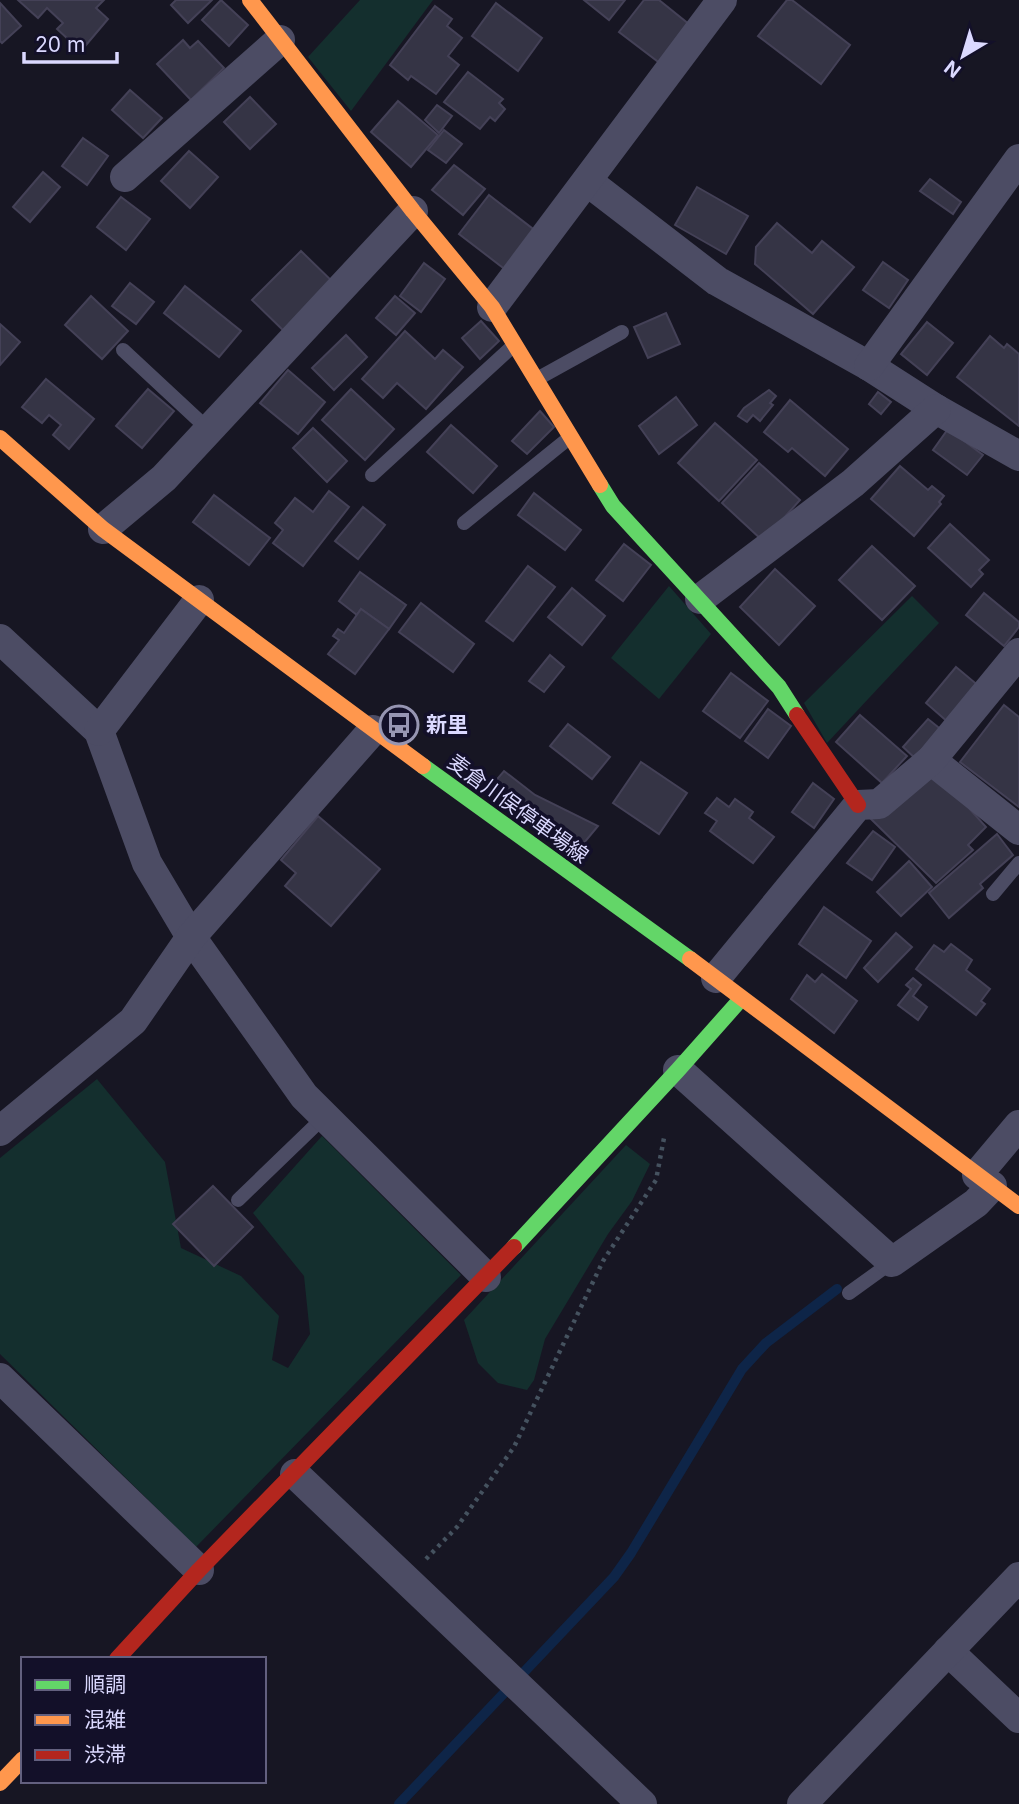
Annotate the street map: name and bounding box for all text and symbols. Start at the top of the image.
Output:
scale bar [24,21,117,65]
north arrow [928,21,998,91]
text: 20 m [35,32,85,57]
text: N [940,55,966,83]
bus stop icon: 新里 [378,704,420,746]
place label: 新里 [426,712,468,737]
street label: 麦倉川俣停車場線 [443,749,594,868]
legend [21,1657,266,1783]
text: 順調 [84,1672,126,1697]
text: 混雑 [84,1707,126,1732]
text: 渋滞 [84,1742,126,1767]

